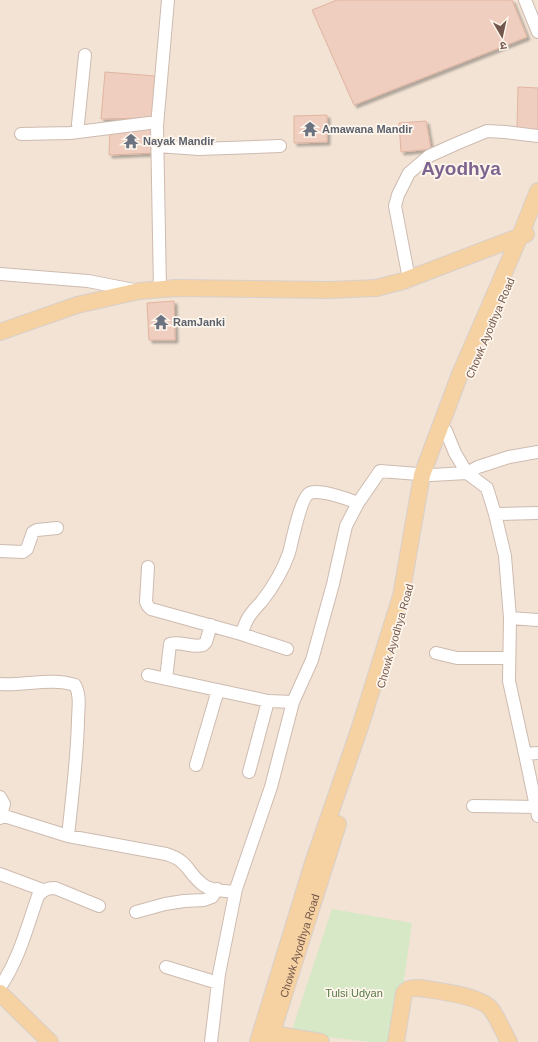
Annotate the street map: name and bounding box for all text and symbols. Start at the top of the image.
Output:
north arrow [482,16,522,56]
text: उ [499,39,508,52]
temple icon: Amawana Mandir [301,120,319,138]
place label: Amawana Mandir [322,123,413,135]
temple icon: Nayak Mandir [122,132,140,150]
place label: Nayak Mandir [143,135,215,147]
district label: Ayodhya [421,158,501,179]
street label: Chowk Ayodhya Road [463,276,517,380]
temple icon: RamJanki [152,313,170,331]
place label: RamJanki [173,316,225,328]
street label: Chowk Ayodhya Road [374,582,416,690]
street label: Chowk Ayodhya Road [277,892,322,999]
park label: Tulsi Udyan [325,987,383,999]

